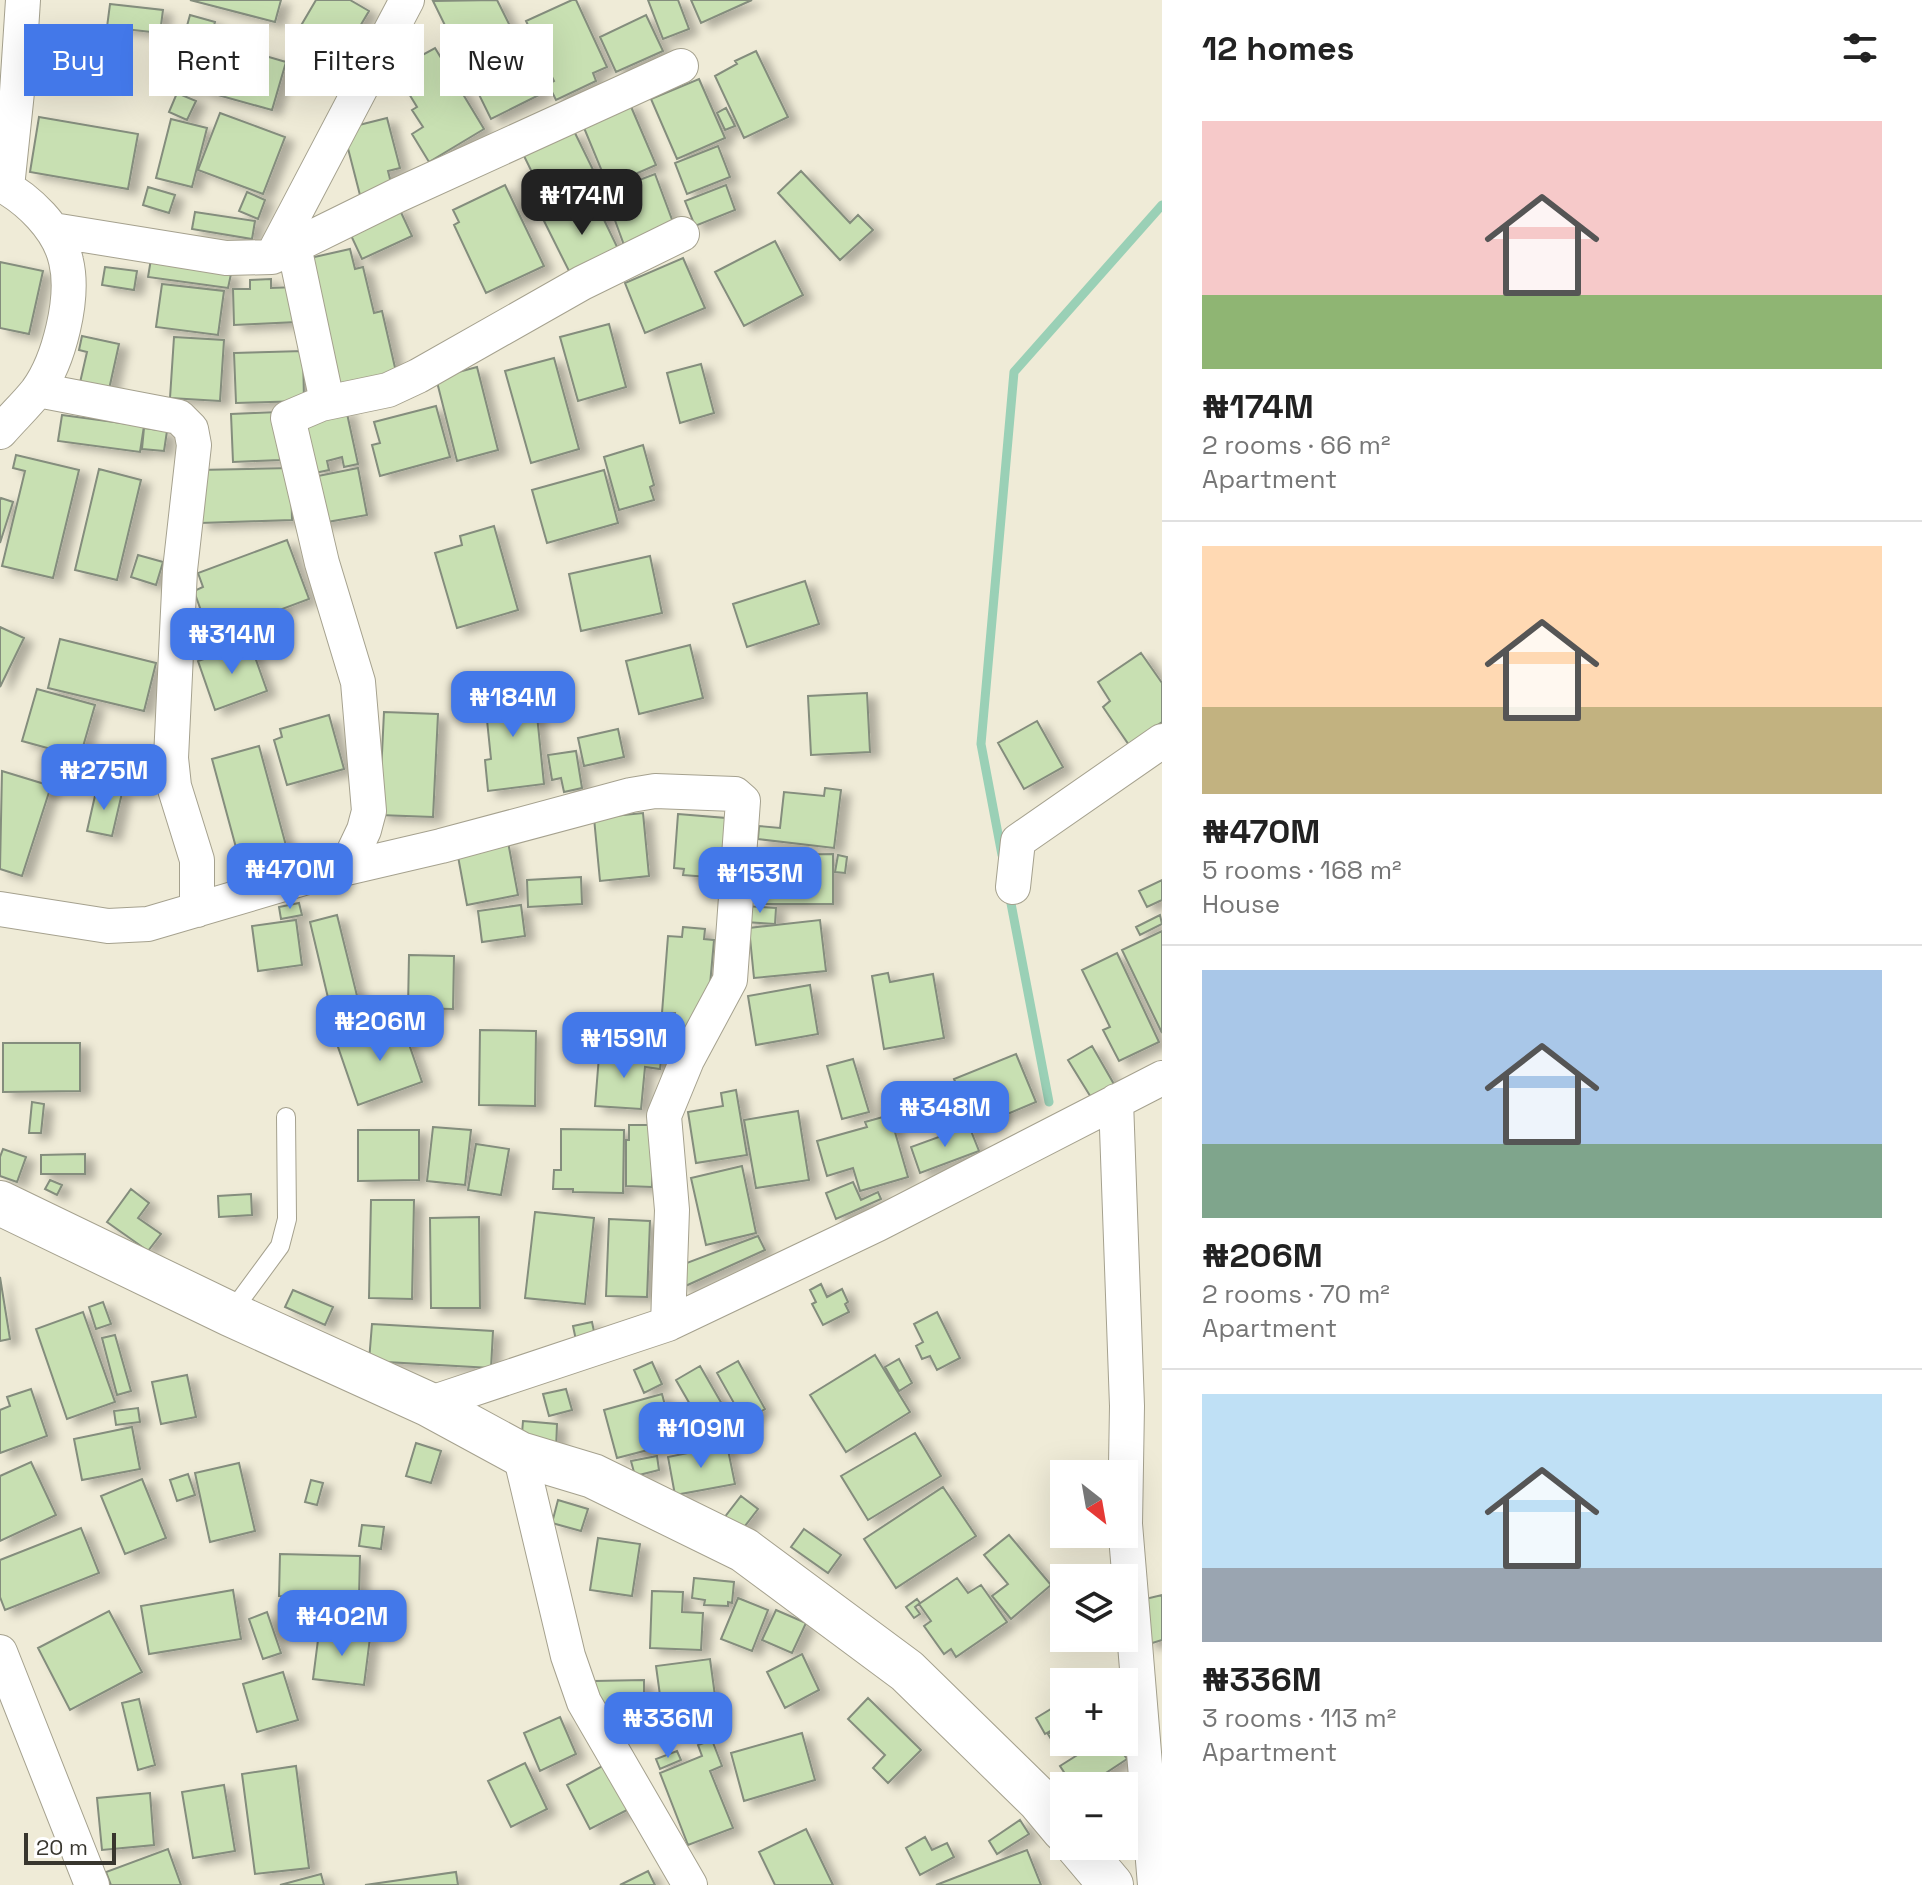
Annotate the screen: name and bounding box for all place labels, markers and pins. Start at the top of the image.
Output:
pin: ₦174M [526,169,638,237]
pin: ₦314M [176,608,288,676]
pin: ₦184M [457,671,569,739]
pin: ₦275M [48,744,160,812]
pin: ₦470M [234,843,346,911]
pin: ₦153M [704,847,816,915]
pin: ₦206M [324,995,436,1063]
pin: ₦159M [568,1012,680,1080]
pin: ₦348M [889,1081,1001,1149]
pin: ₦109M [645,1402,757,1470]
pin: ₦402M [286,1590,398,1658]
pin: ₦336M [612,1692,724,1760]

